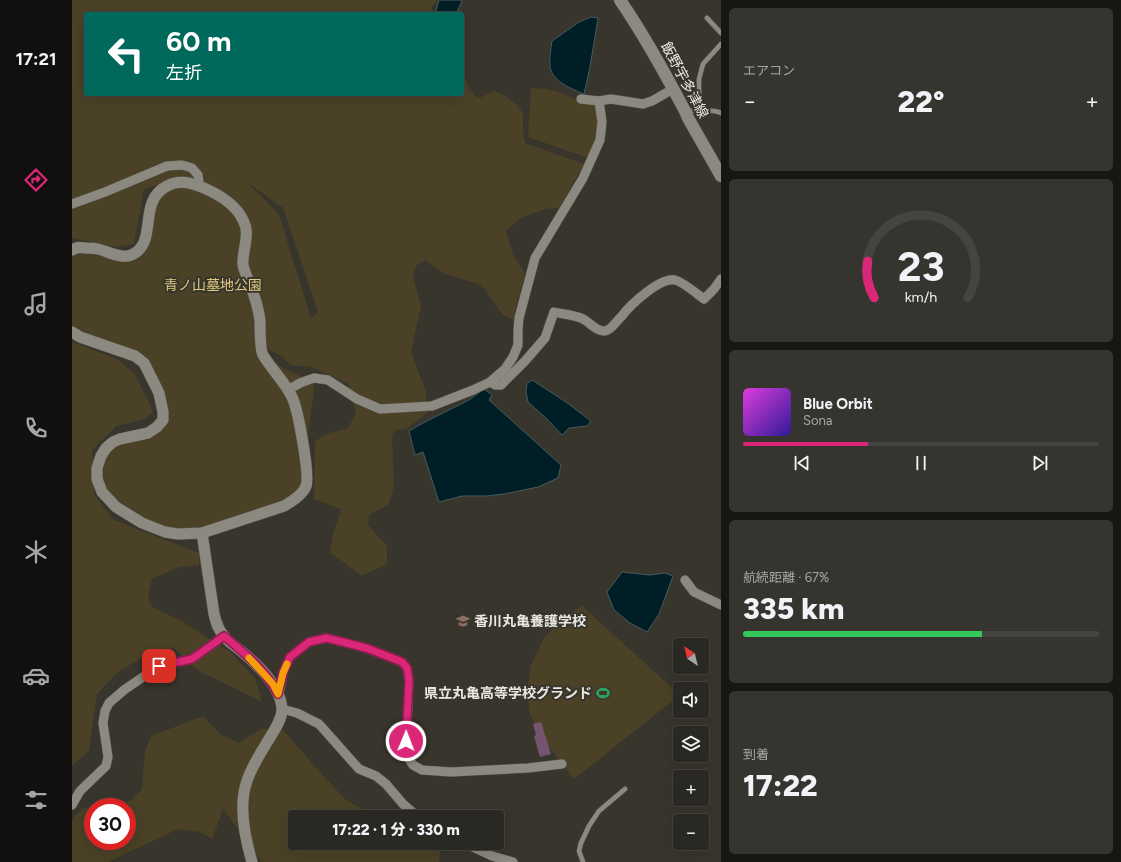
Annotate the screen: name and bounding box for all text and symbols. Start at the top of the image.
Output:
text: 60 m [166,24,231,58]
icon: left [100,28,152,80]
street label: 飯野宇多津線 [657,39,712,121]
text: 17:21 [15,48,57,70]
text: 左折 [166,62,202,84]
text: エアコン [743,63,795,78]
text: 22° [898,83,944,120]
text: − [743,88,757,115]
text: + [1085,88,1099,115]
icon: directions [22,166,50,194]
text: 23 [897,241,945,291]
park label: 青ノ山墓地公園 [164,277,262,294]
text: km/h [905,288,937,306]
icon: music [22,290,50,318]
text: Blue Orbit [803,395,873,413]
text: Sona [803,413,832,428]
icon: phone [22,414,50,442]
icon: previous [791,452,813,474]
icon: pause [910,452,932,474]
icon: next [1029,452,1051,474]
icon: climate [22,538,50,566]
text: 航続距離 · 67% [743,570,829,585]
text: 335 km [743,590,845,627]
school or university icon: 香川丸亀養護学校 [455,613,471,629]
place label: 香川丸亀養護学校 [474,613,586,630]
north arrow [673,638,709,674]
map controls [673,638,709,850]
pin [142,649,176,683]
icon: arrive [148,655,170,677]
icon: car [22,662,50,690]
button: sound [673,682,709,718]
place label: 県立丸亀高等学校グランド [424,685,592,702]
sports icon: 県立丸亀高等学校グランド [595,685,611,701]
position arrow [385,720,427,762]
button: layers [673,726,709,762]
text: 到着 [743,747,769,762]
text: 17:22 [743,767,818,804]
button: + [673,770,709,806]
icon: filters [22,786,50,814]
speed limit sign: 30 [84,798,136,850]
button: − [673,814,709,850]
text: 17:22 · 1 分 · 330 m [332,821,460,839]

